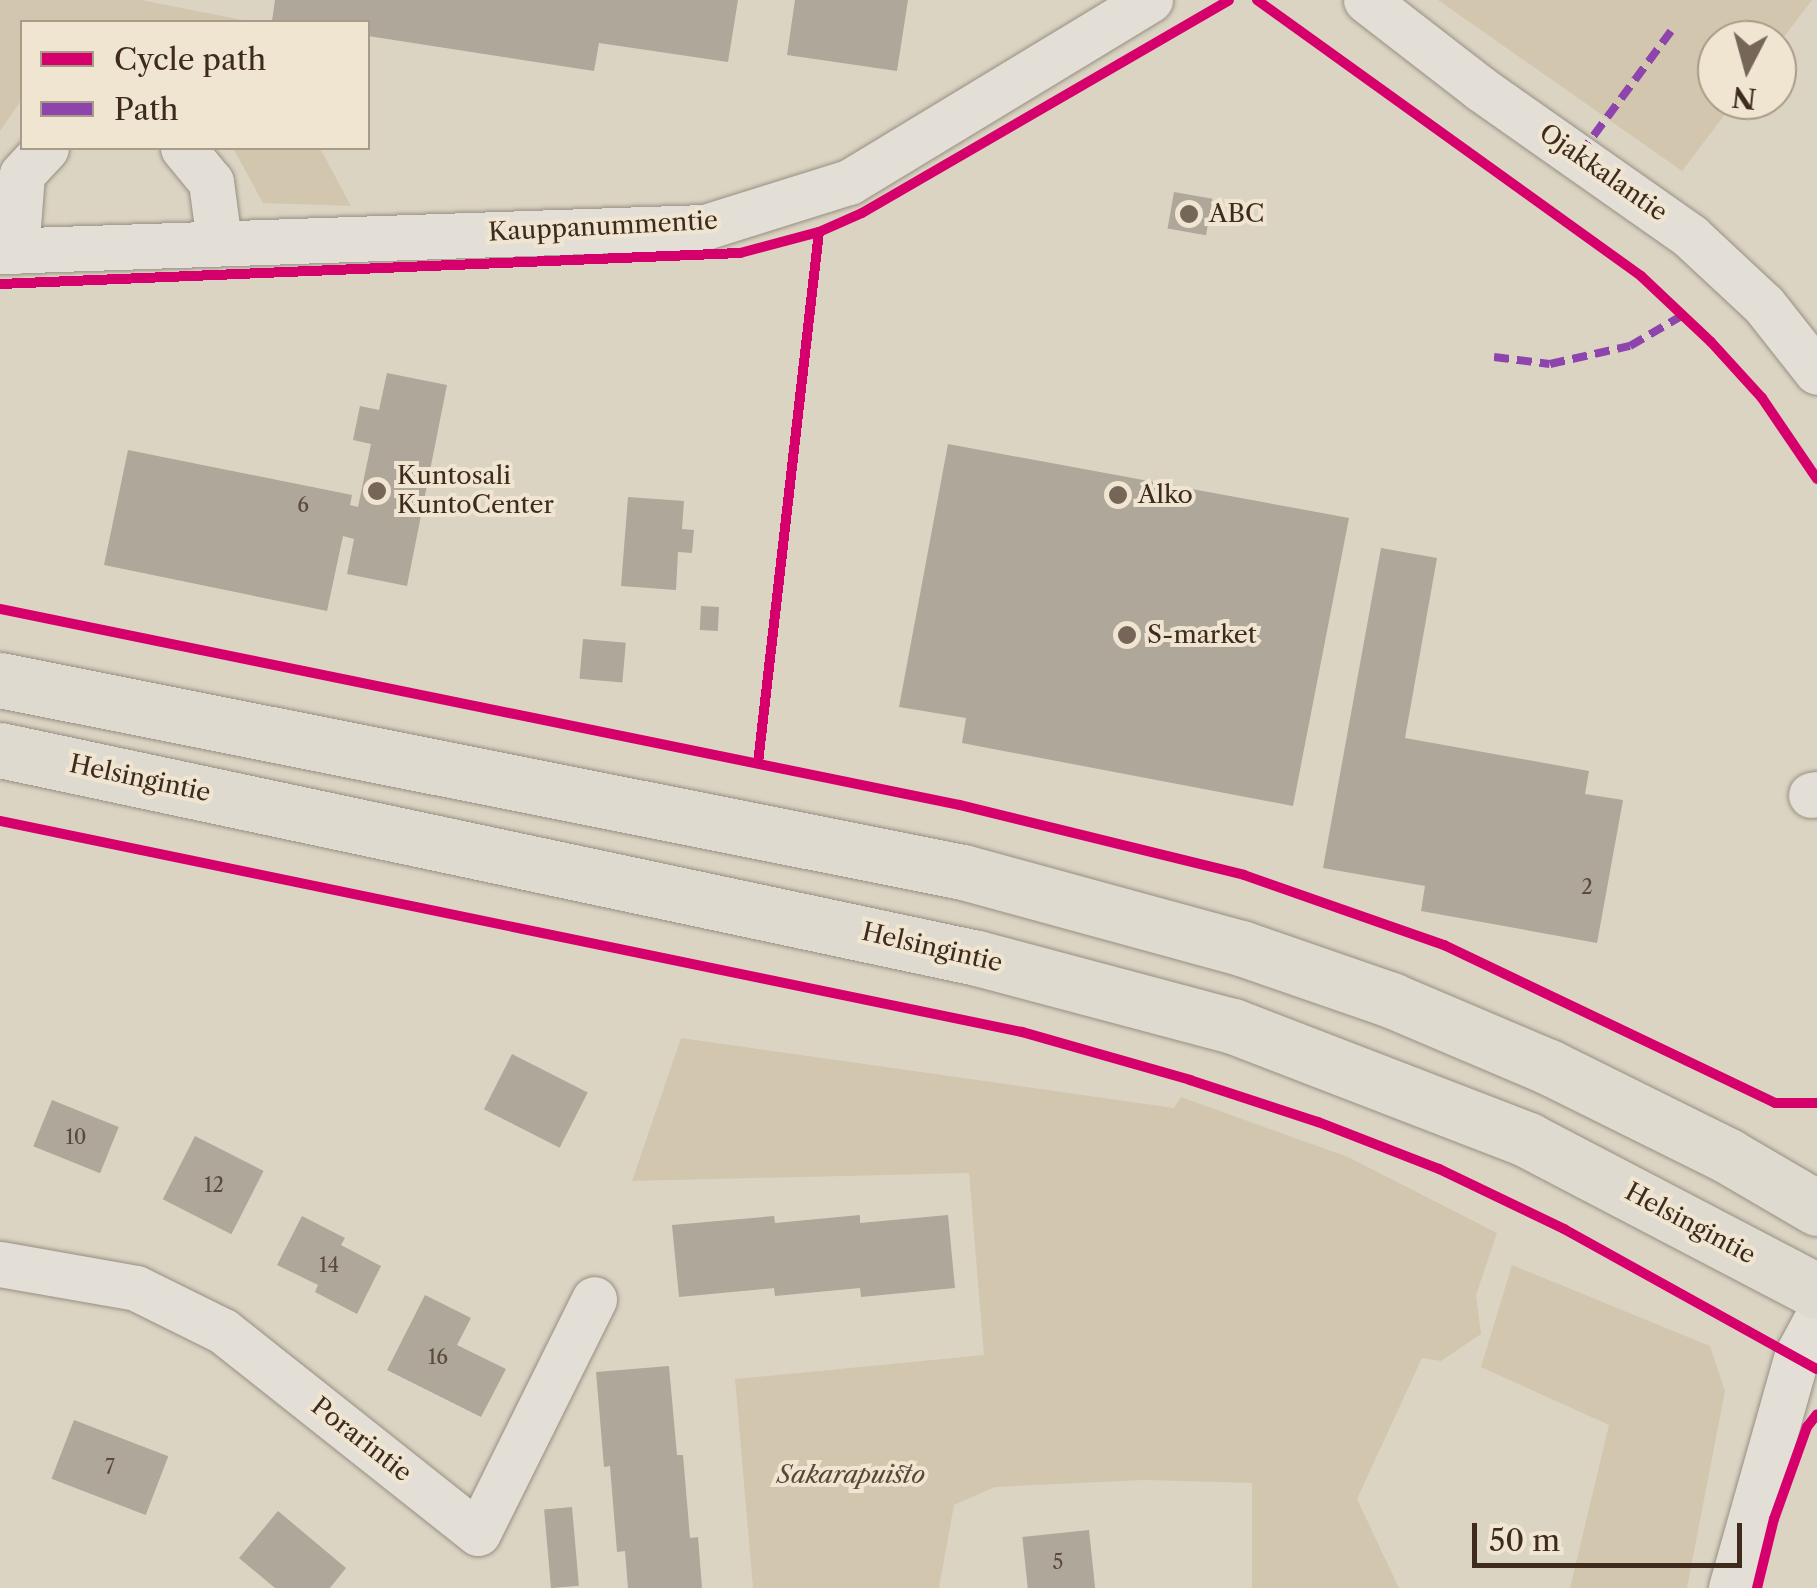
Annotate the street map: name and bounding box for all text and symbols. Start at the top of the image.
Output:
legend [20,20,370,150]
north arrow [1697,20,1797,120]
text: Cycle path [114,41,266,78]
text: N [1730,80,1758,116]
text: Path [114,91,179,128]
street label: Ojakkalantie [1533,118,1673,228]
place label: ABC [1209,199,1264,229]
marker: ABC [1178,203,1200,225]
street label: Kauppanummentie [487,206,719,248]
place label: Kuntosali KuntoCenter [397,462,554,521]
marker: Kuntosali KuntoCenter [366,480,388,502]
place label: Alko [1138,480,1193,510]
marker: Alko [1107,484,1129,506]
house number: 6 [297,493,309,517]
place label: S-market [1147,620,1257,650]
marker: S-market [1116,624,1138,646]
street label: Helsingintie [67,749,213,809]
house number: 2 [1581,875,1593,899]
street label: Helsingintie [859,917,1005,979]
house number: 10 [65,1125,87,1149]
house number: 12 [204,1173,224,1197]
street label: Helsingintie [1620,1177,1760,1271]
house number: 14 [319,1253,339,1277]
house number: 16 [428,1345,448,1369]
street label: Porarintie [305,1392,417,1488]
house number: 7 [105,1455,115,1479]
park label: Sakarapuisto [777,1460,925,1490]
scale bar [1477,1503,1747,1565]
text: 50 m [1489,1522,1560,1559]
house number: 5 [1053,1550,1063,1574]

